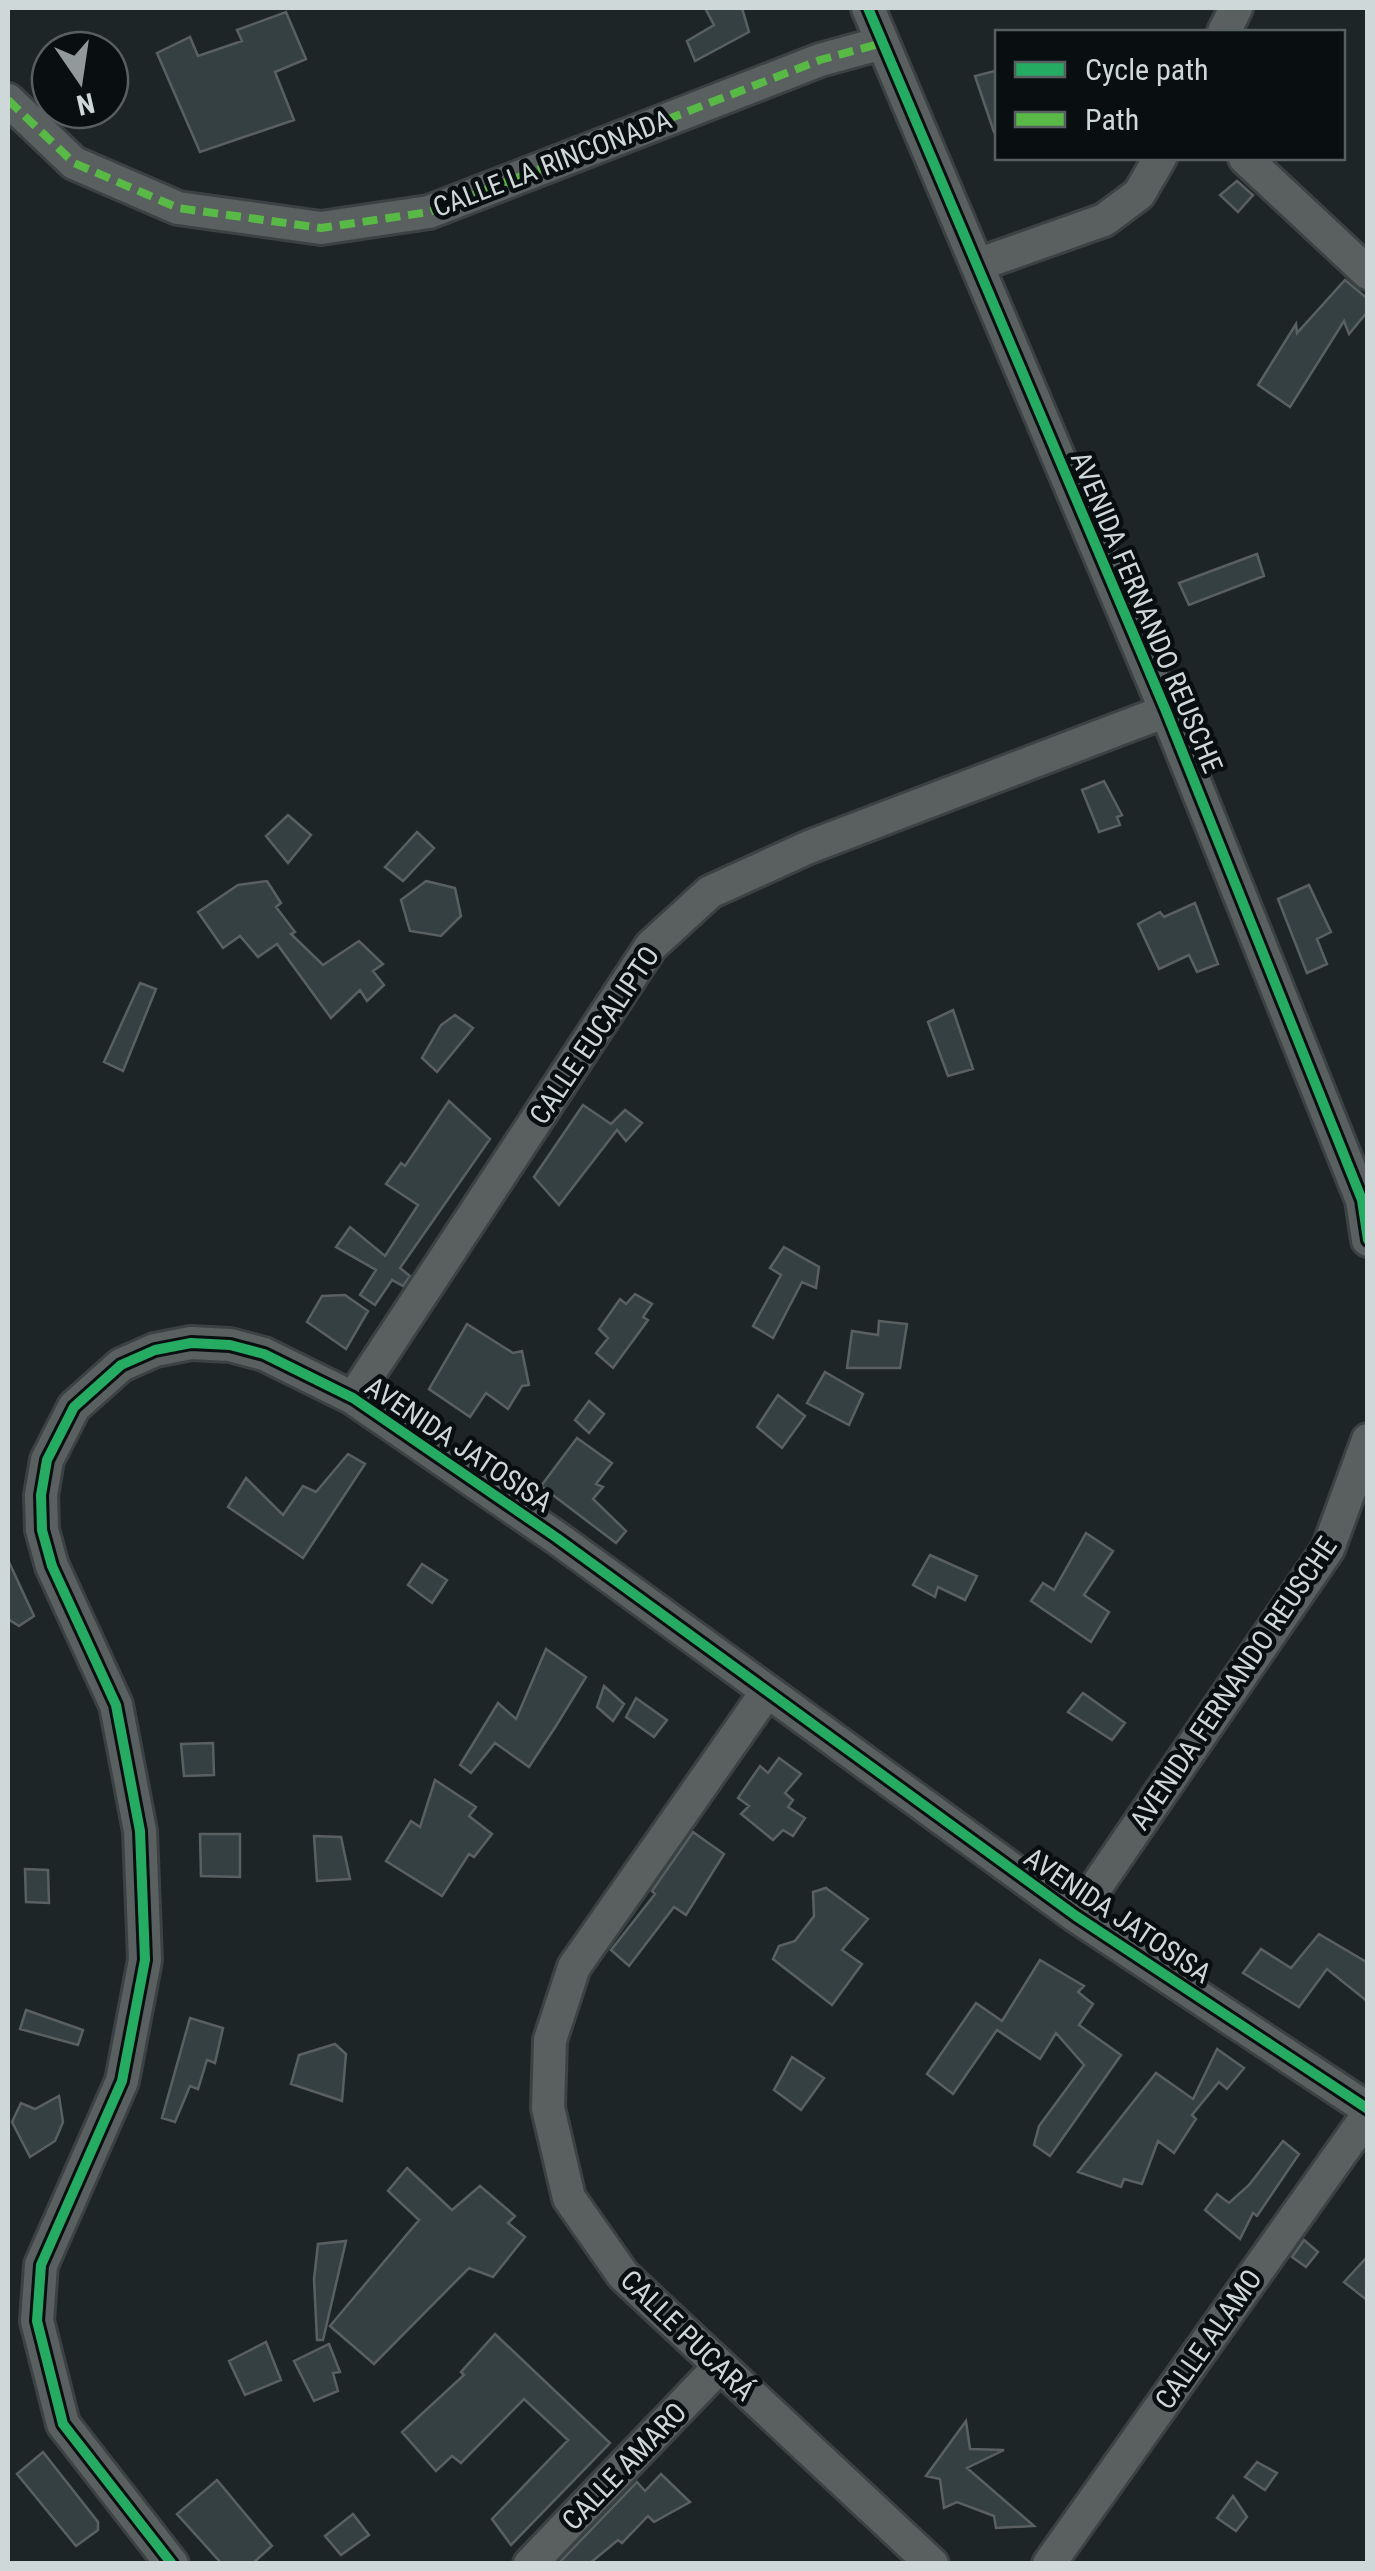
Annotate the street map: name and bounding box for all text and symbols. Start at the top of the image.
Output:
north arrow [30,30,130,130]
legend [995,30,1345,160]
text: Cycle path [1085,52,1209,87]
text: N [73,86,98,122]
text: Path [1085,102,1139,137]
street label: CALLE LA RINCONADA [428,103,676,224]
street label: AVENIDA FERNANDO REUSCHE [1064,447,1229,778]
street label: CALLE EUCALIPTO [523,940,666,1131]
street label: AVENIDA JATOSISA [359,1370,558,1519]
street label: AVENIDA FERNANDO REUSCHE [1123,1531,1344,1836]
street label: AVENIDA JATOSISA [1018,1841,1217,1990]
street label: CALLE PUCARÁ [614,2263,761,2407]
street label: CALLE ALAMO [1148,2263,1269,2415]
street label: CALLE AMARO [555,2396,693,2537]

